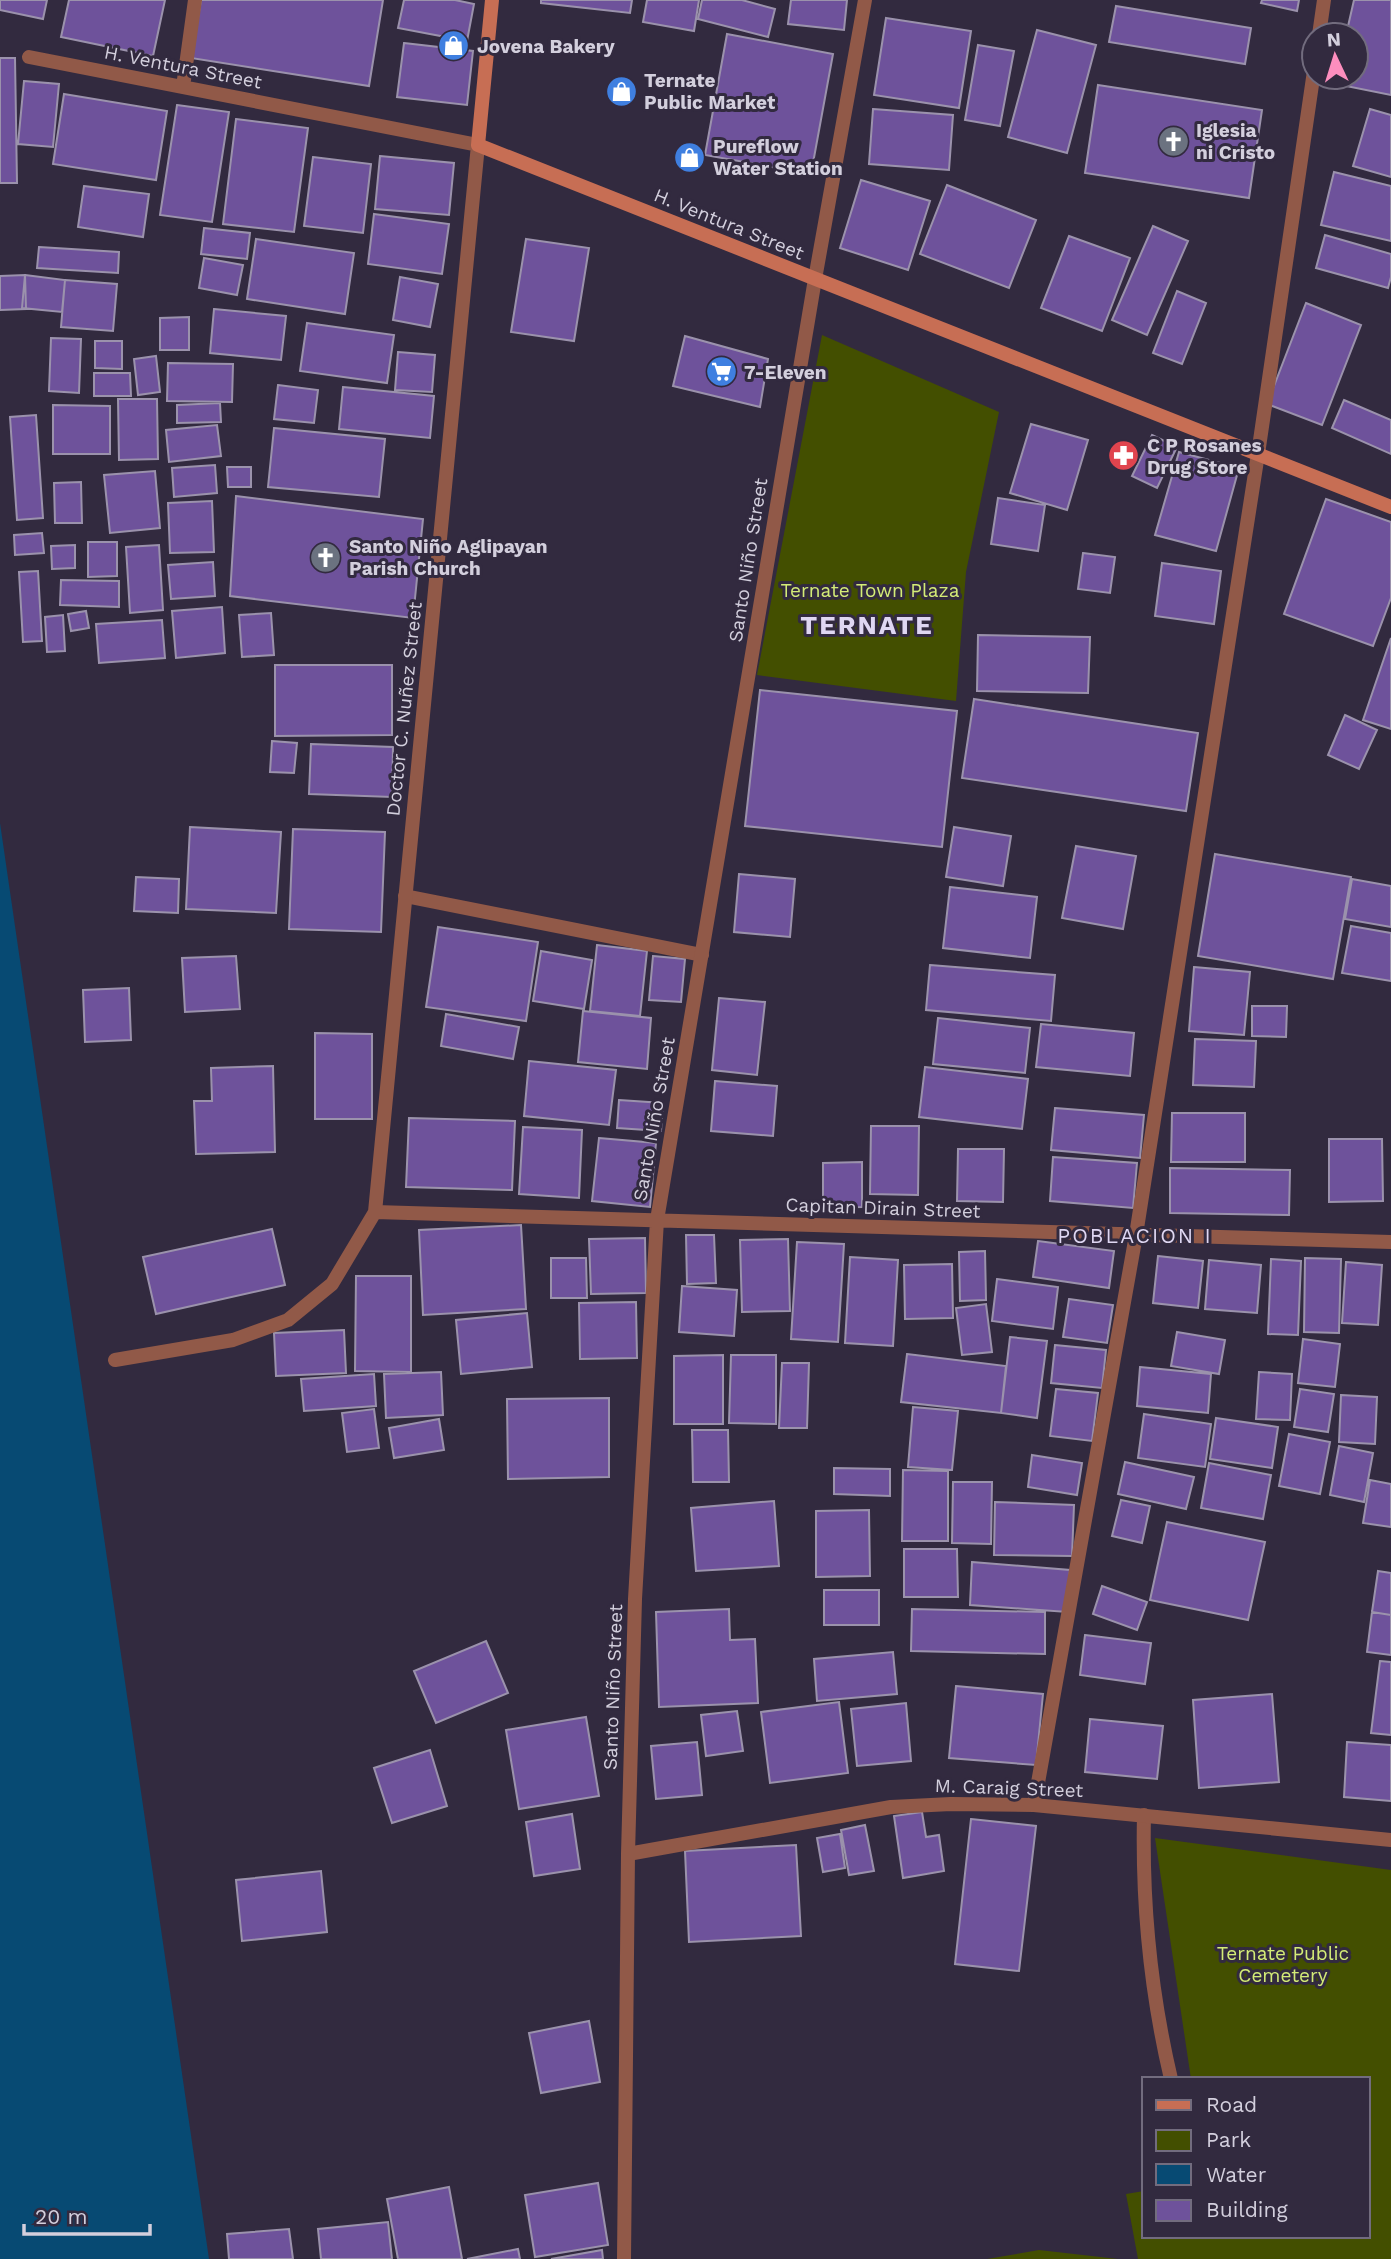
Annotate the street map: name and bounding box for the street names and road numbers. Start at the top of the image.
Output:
street label: H. Ventura Street [102,40,264,94]
street label: H. Ventura Street [651,183,808,265]
street label: Santo Niño Street [724,476,772,644]
street label: Doctor C. Nuñez Street [381,601,427,817]
street label: Santo Niño Street [628,1035,680,1203]
street label: Capitan Dirain Street [785,1193,981,1223]
street label: Santo Niño Street [599,1604,627,1770]
street label: M. Caraig Street [934,1774,1084,1802]

